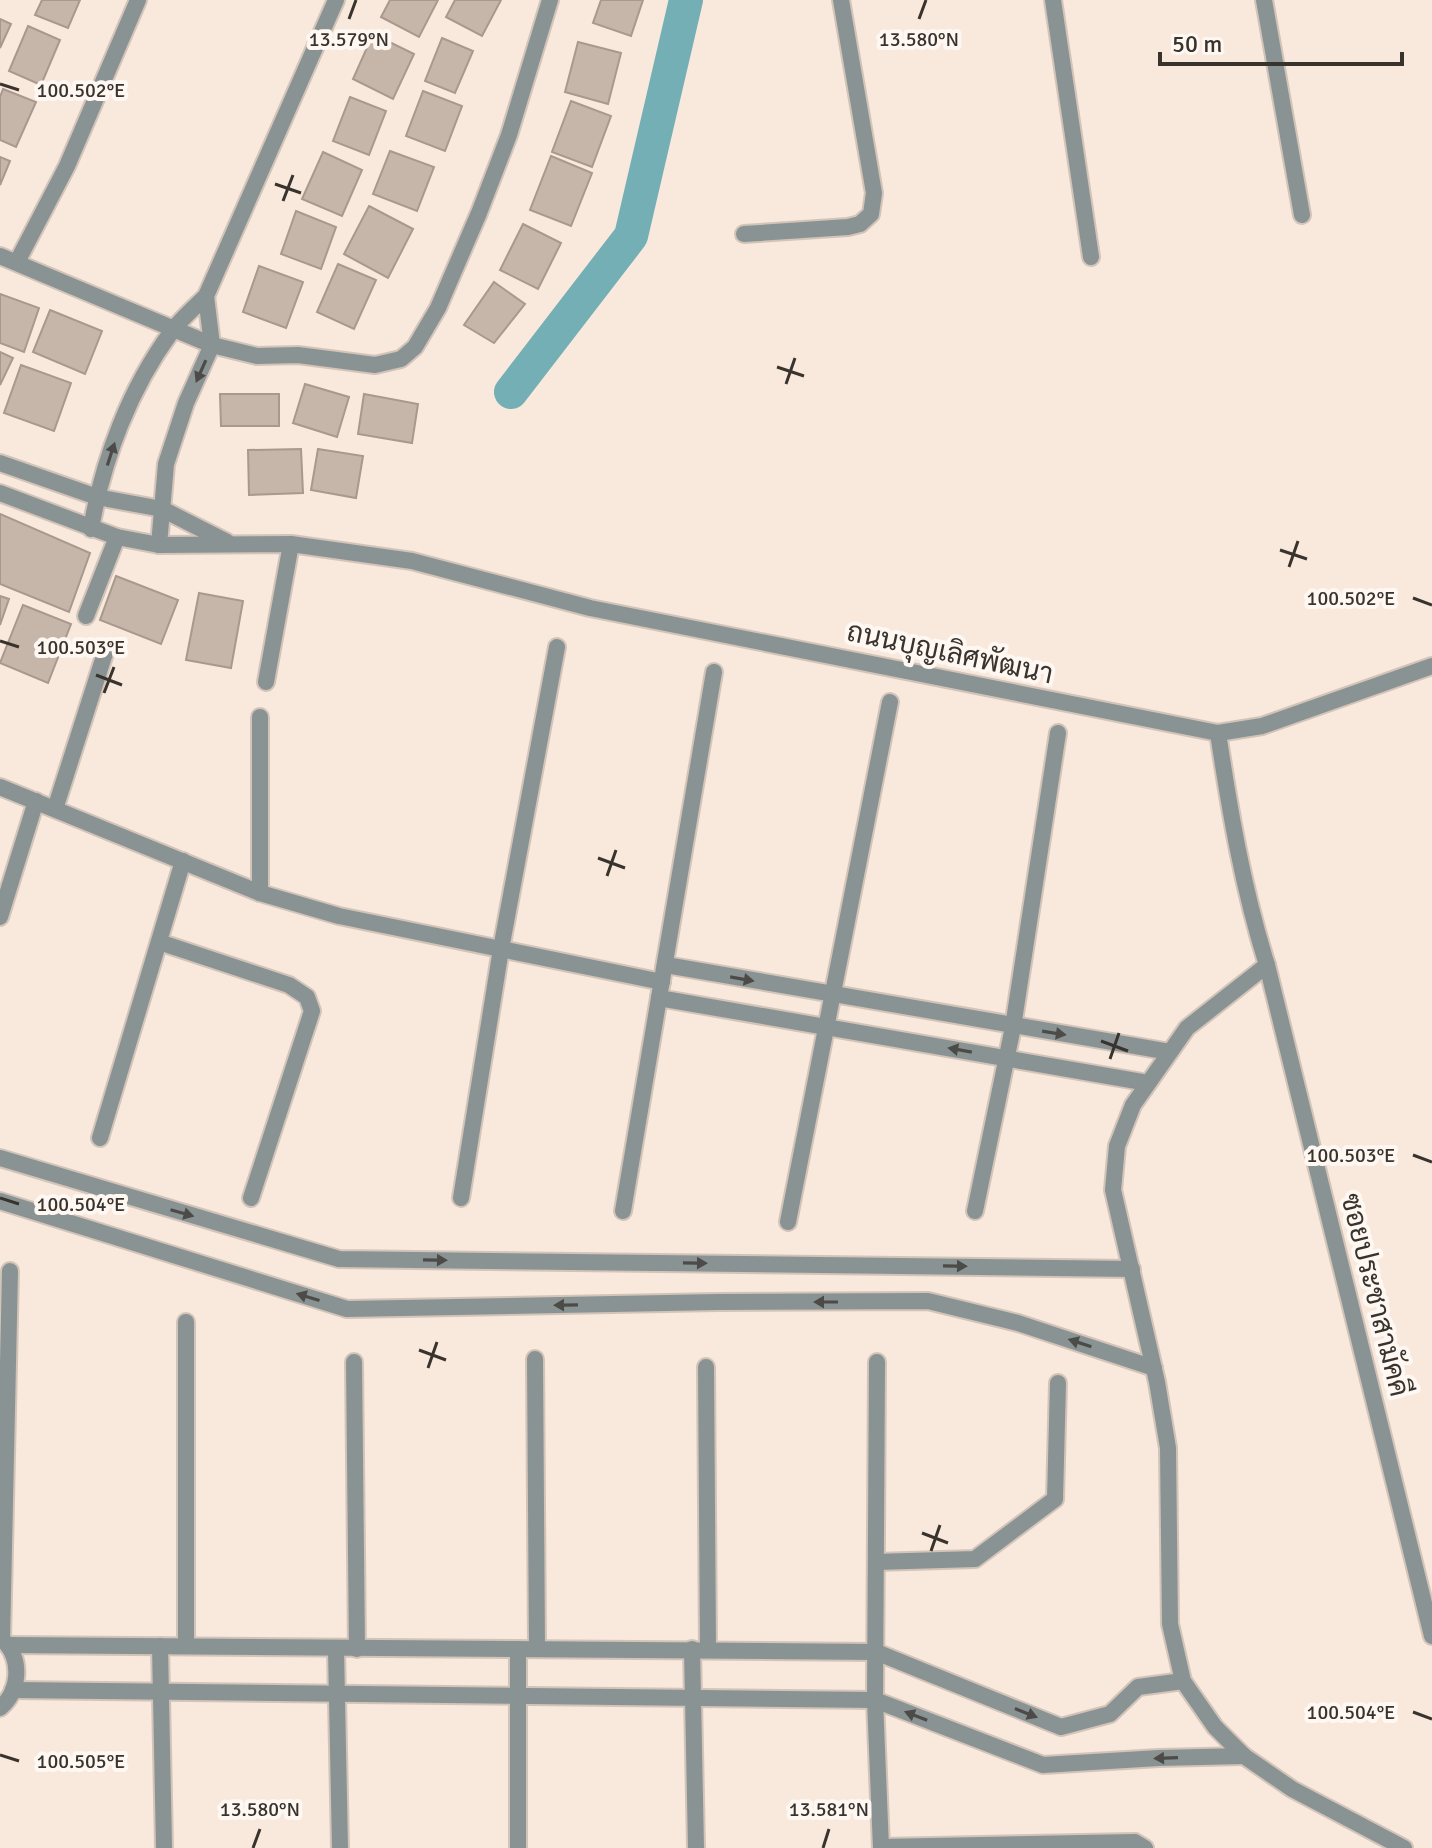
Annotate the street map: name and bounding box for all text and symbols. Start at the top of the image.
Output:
scale bar [1160,16,1402,66]
text: 13.579°N [309,27,389,52]
text: 13.580°N [879,27,959,52]
text: 50 m [1172,29,1222,59]
text: 100.502°E [37,78,125,103]
one-way arrow [194,359,207,383]
one-way arrow [105,441,118,465]
text: 100.502°E [1307,586,1395,611]
street label: ถนนบุญเลิศพัฒนา [843,613,1057,693]
text: 100.503°E [37,635,125,660]
one-way arrow [730,973,755,985]
one-way arrow [1041,1028,1066,1040]
one-way arrow [948,1043,973,1056]
text: 100.503°E [1307,1143,1395,1168]
street label: ซอยประชาสามัคคี [1333,1190,1419,1400]
text: 100.504°E [37,1192,125,1217]
one-way arrow [169,1207,194,1219]
one-way arrow [423,1254,448,1266]
one-way arrow [683,1257,708,1269]
one-way arrow [943,1260,968,1273]
one-way arrow [295,1290,319,1303]
one-way arrow [813,1296,838,1308]
one-way arrow [553,1299,578,1311]
one-way arrow [1068,1336,1092,1349]
text: 100.504°E [1307,1700,1395,1725]
one-way arrow [1014,1707,1038,1720]
one-way arrow [904,1709,928,1722]
text: 100.505°E [37,1749,125,1774]
one-way arrow [1153,1751,1178,1764]
text: 13.580°N [220,1797,300,1822]
text: 13.581°N [789,1797,869,1822]

